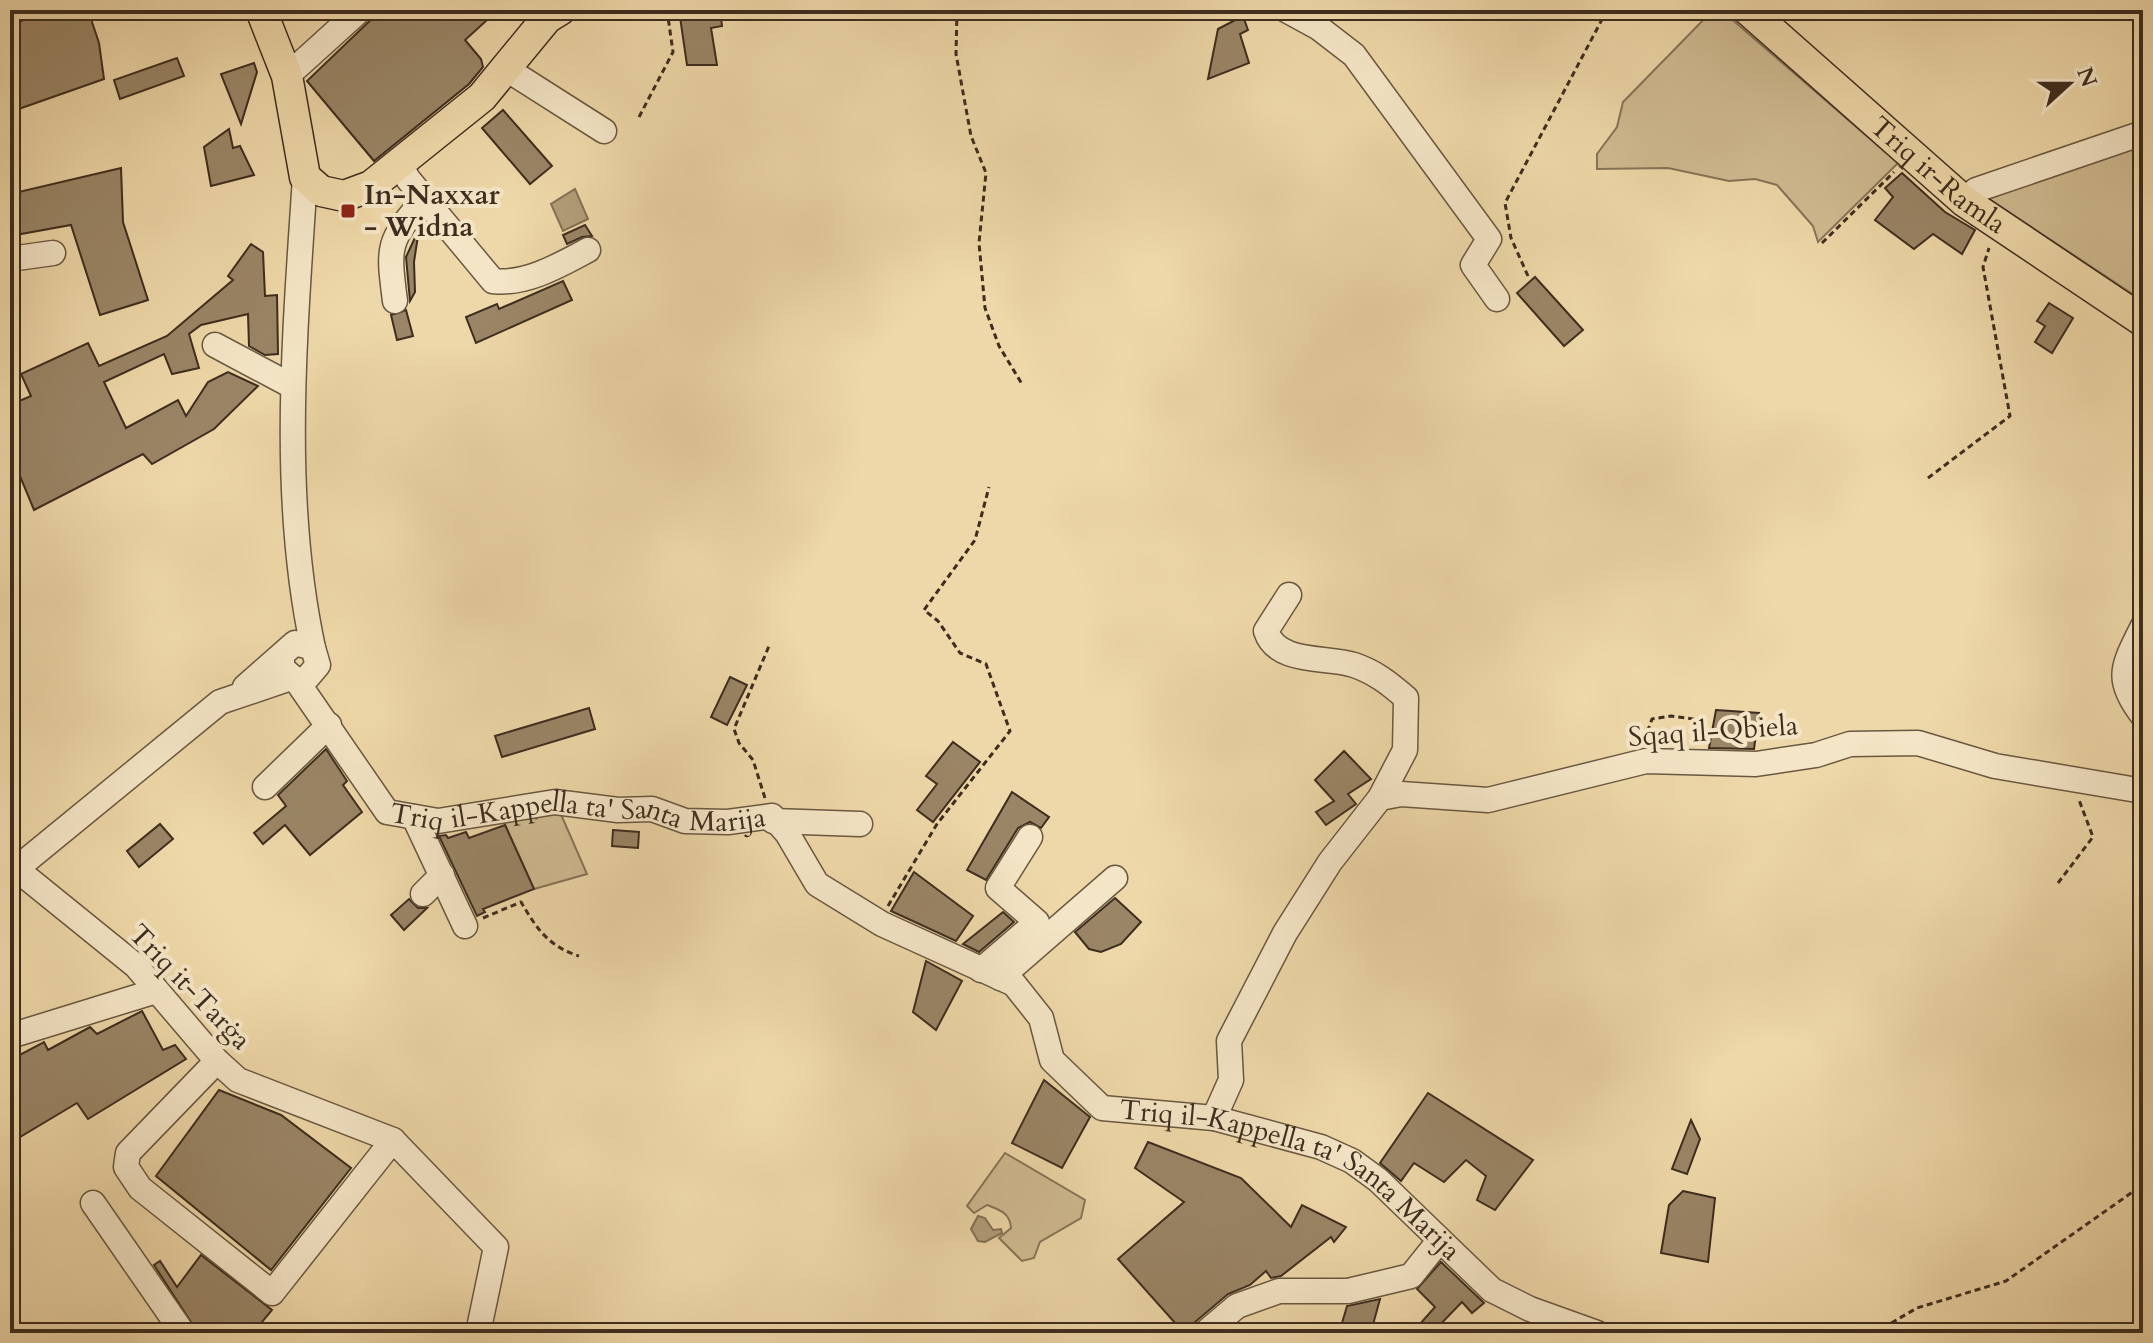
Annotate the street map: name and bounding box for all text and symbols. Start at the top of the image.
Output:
north arrow [2029,44,2109,124]
text: N [2069,63,2104,91]
street label: Triq ir-Ramla [1862,108,2013,243]
place label: In-Naxxar - Widna [364,176,501,246]
marker: In-Naxxar - Widna [339,202,357,220]
street label: Sqaq il-Qbiela [1627,706,1799,756]
street label: Triq il-Kappella ta' Santa Marija [387,783,768,841]
street label: Triq it-Tarġa [120,916,260,1058]
street label: Triq il-Kappella ta' Santa Marija [1118,1091,1469,1269]

